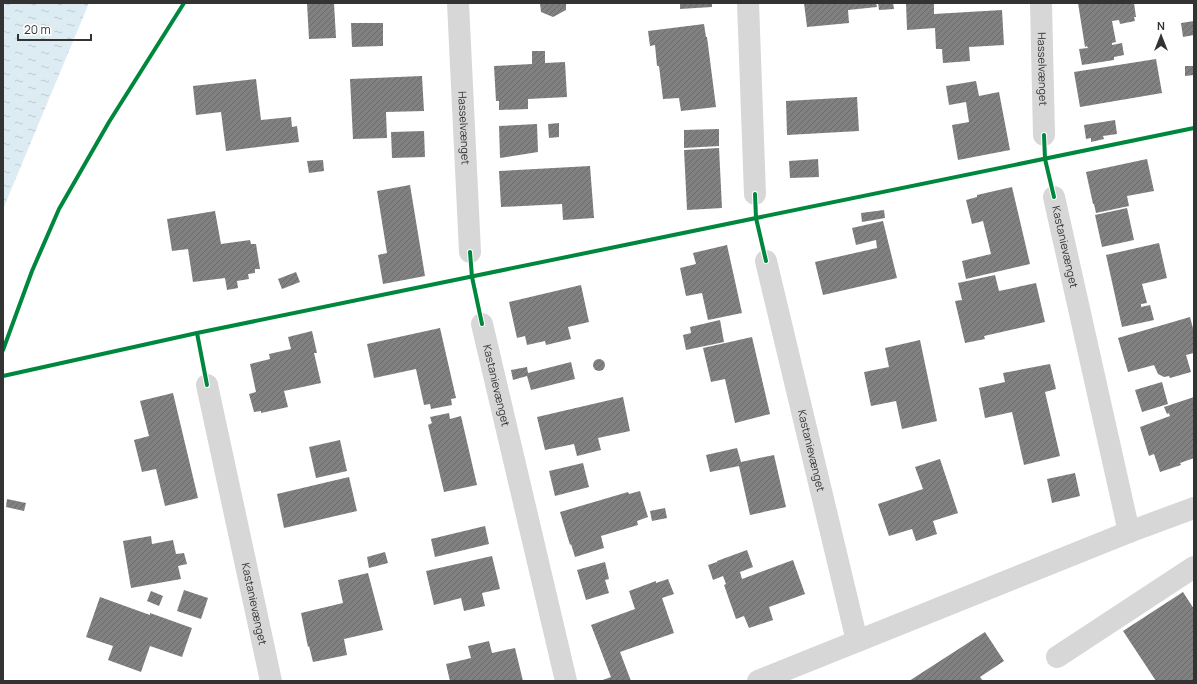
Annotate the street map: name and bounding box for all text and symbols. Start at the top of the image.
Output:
scale bar [18,16,91,42]
north arrow [1141,16,1181,56]
text: N [1157,18,1165,33]
text: 20 m [24,21,51,38]
street label: Hasselvænget [1035,32,1051,106]
street label: Hasselvænget [455,91,474,165]
street label: Kastanievænget [1049,204,1082,289]
street label: Kastanievænget [480,343,514,428]
street label: Kastanievænget [795,408,829,493]
street label: Kastanievænget [239,561,271,646]

